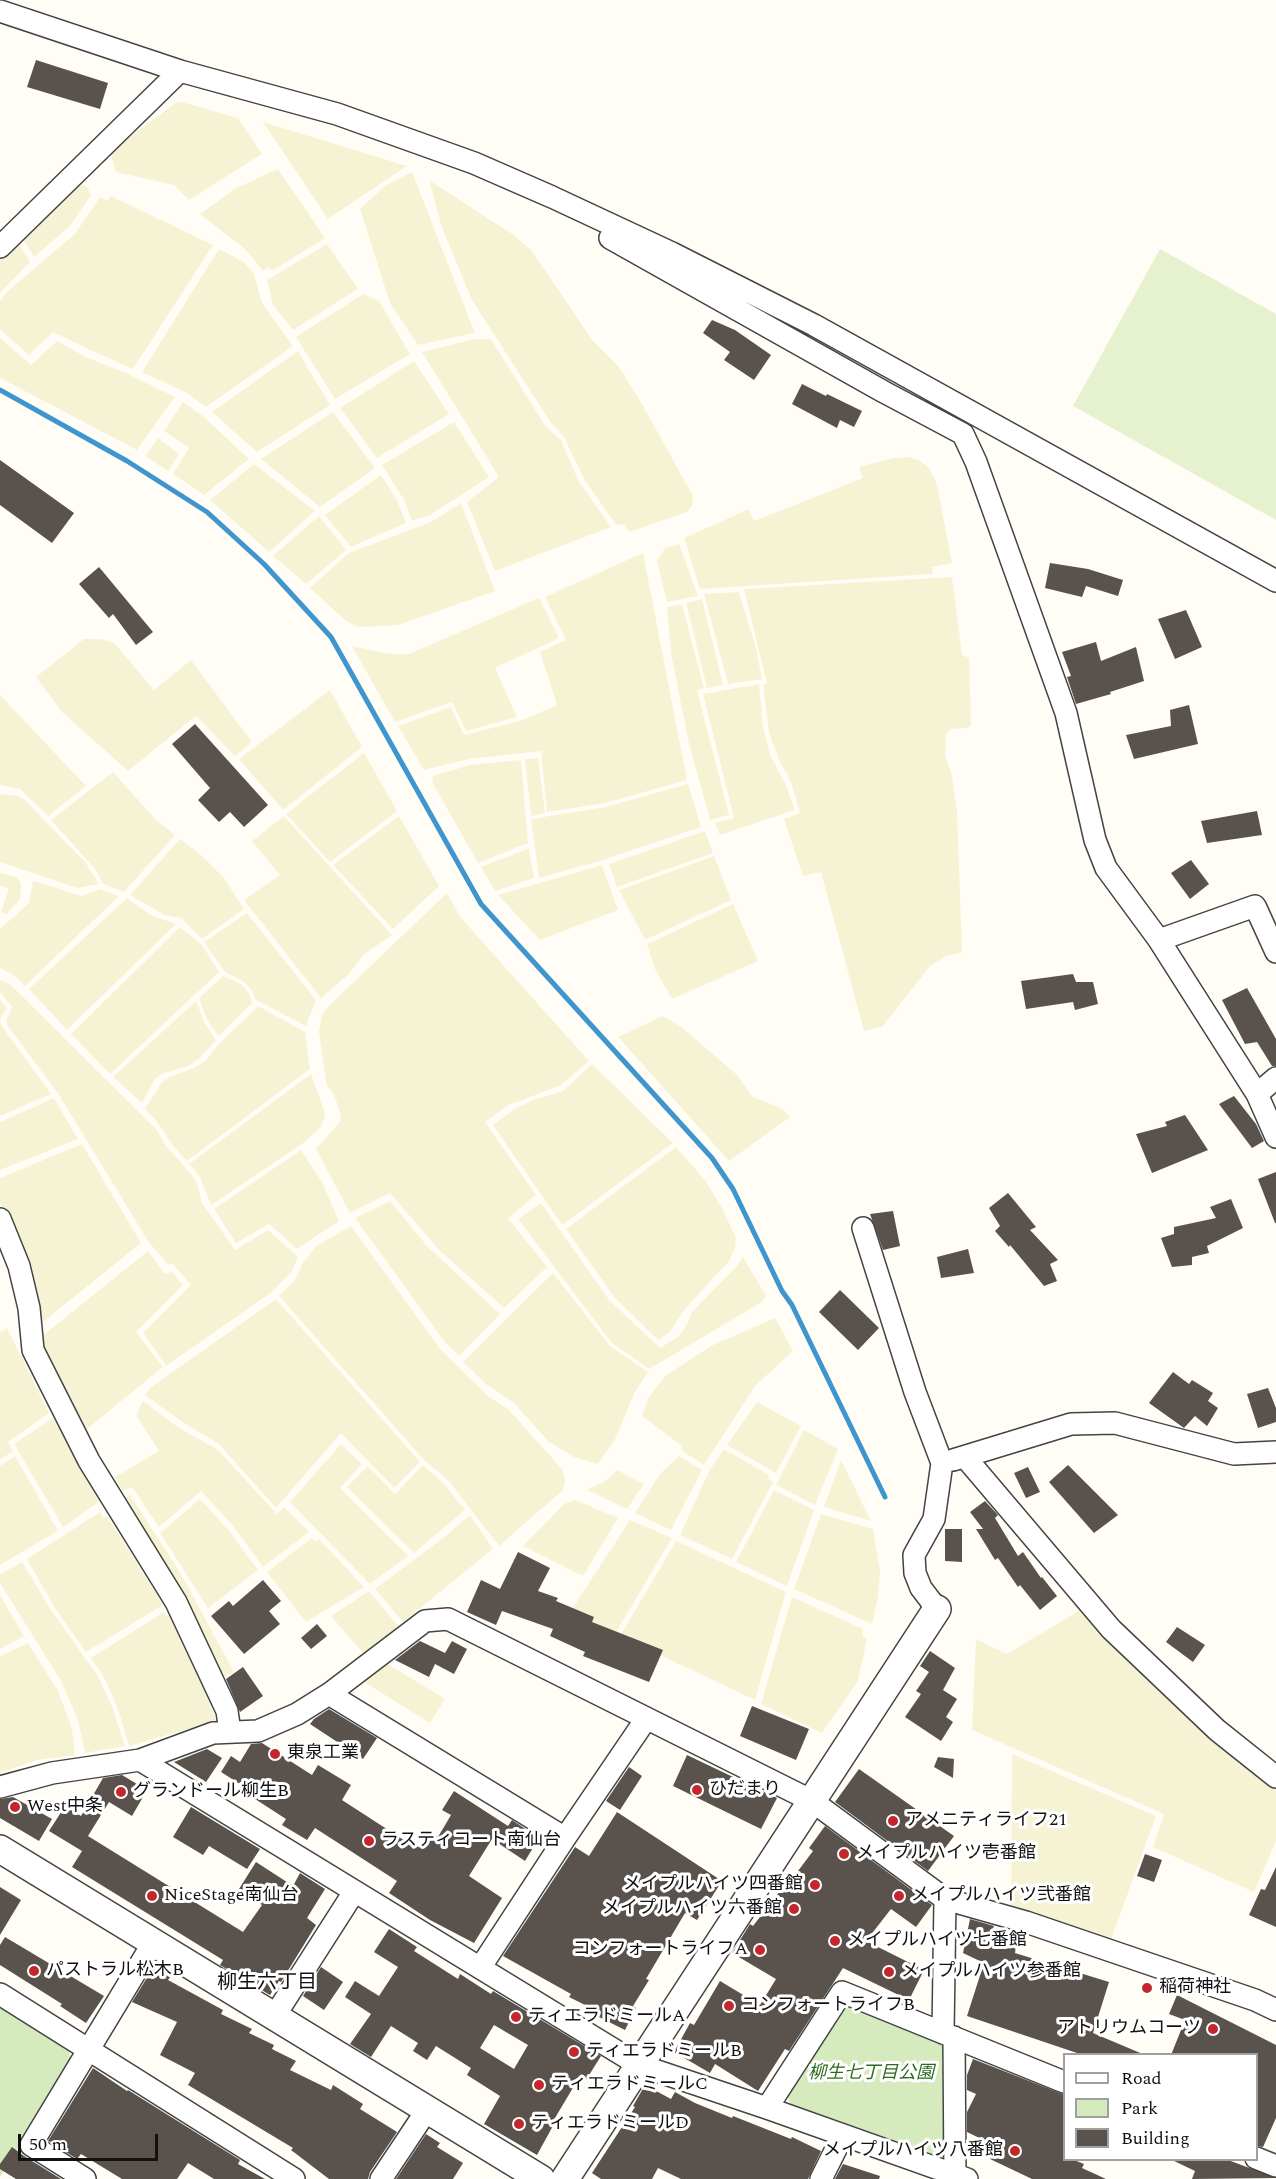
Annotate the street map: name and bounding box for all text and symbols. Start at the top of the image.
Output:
place label: 東泉工業 [287,1743,359,1765]
marker: 東泉工業 [268,1747,282,1761]
place label: ひだまり [709,1779,781,1801]
place label: グランドール柳生B [133,1781,289,1803]
marker: ひだまり [690,1783,704,1797]
marker: グランドール柳生B [114,1785,128,1799]
place label: West中条 [27,1796,103,1818]
marker: West中条 [8,1800,22,1814]
place label: アメニティライフ21 [905,1810,1067,1832]
marker: アメニティライフ21 [886,1814,900,1828]
place label: ラスティコート南仙台 [381,1830,561,1852]
marker: ラスティコート南仙台 [362,1834,376,1848]
place label: メイプルハイツ壱番館 [856,1843,1036,1865]
marker: メイプルハイツ壱番館 [837,1847,851,1861]
place label: メイプルハイツ四番館 [623,1874,803,1896]
marker: メイプルハイツ四番館 [808,1878,822,1892]
place label: NiceStage南仙台 [164,1885,299,1907]
place label: メイプルハイツ弐番館 [911,1885,1091,1907]
marker: NiceStage南仙台 [145,1889,159,1903]
marker: メイプルハイツ弐番館 [892,1889,906,1903]
place label: メイプルハイツ六番館 [602,1898,782,1920]
marker: メイプルハイツ六番館 [787,1902,801,1916]
place label: メイプルハイツ七番館 [847,1930,1027,1952]
marker: メイプルハイツ七番館 [828,1934,842,1948]
place label: コンフォートライフA [573,1939,748,1961]
marker: コンフォートライフA [753,1943,767,1957]
place label: パストラル松木B [46,1960,184,1982]
place label: メイプルハイツ参番館 [901,1961,1081,1983]
marker: パストラル松木B [27,1964,41,1978]
marker: メイプルハイツ参番館 [882,1965,896,1979]
district label: 柳生六丁目 [217,1972,317,1996]
place label: 稲荷神社 [1159,1977,1231,1999]
marker: 稲荷神社 [1140,1981,1154,1995]
place label: コンフォートライフB [741,1995,915,2017]
marker: コンフォートライフB [722,1999,736,2013]
place label: ティエラドミールA [528,2006,685,2028]
marker: ティエラドミールA [509,2010,523,2024]
place label: アトリウムコーツ [1057,2018,1201,2040]
marker: アトリウムコーツ [1206,2022,1220,2036]
place label: ティエラドミールB [586,2041,742,2063]
marker: ティエラドミールB [567,2045,581,2059]
legend [1063,2053,1258,2161]
park label: 柳生七丁目公園 [808,2063,934,2085]
text: Road [1121,2065,1162,2092]
place label: ティエラドミールC [551,2074,708,2096]
marker: ティエラドミールC [532,2078,546,2092]
text: Park [1121,2095,1158,2122]
place label: ティエラドミールD [531,2113,689,2135]
marker: ティエラドミールD [512,2117,526,2131]
scale bar [21,2122,160,2160]
text: Building [1121,2125,1190,2152]
text: 50 m [29,2131,67,2158]
place label: メイプルハイツ八番館 [823,2140,1003,2162]
marker: メイプルハイツ八番館 [1008,2144,1022,2158]

